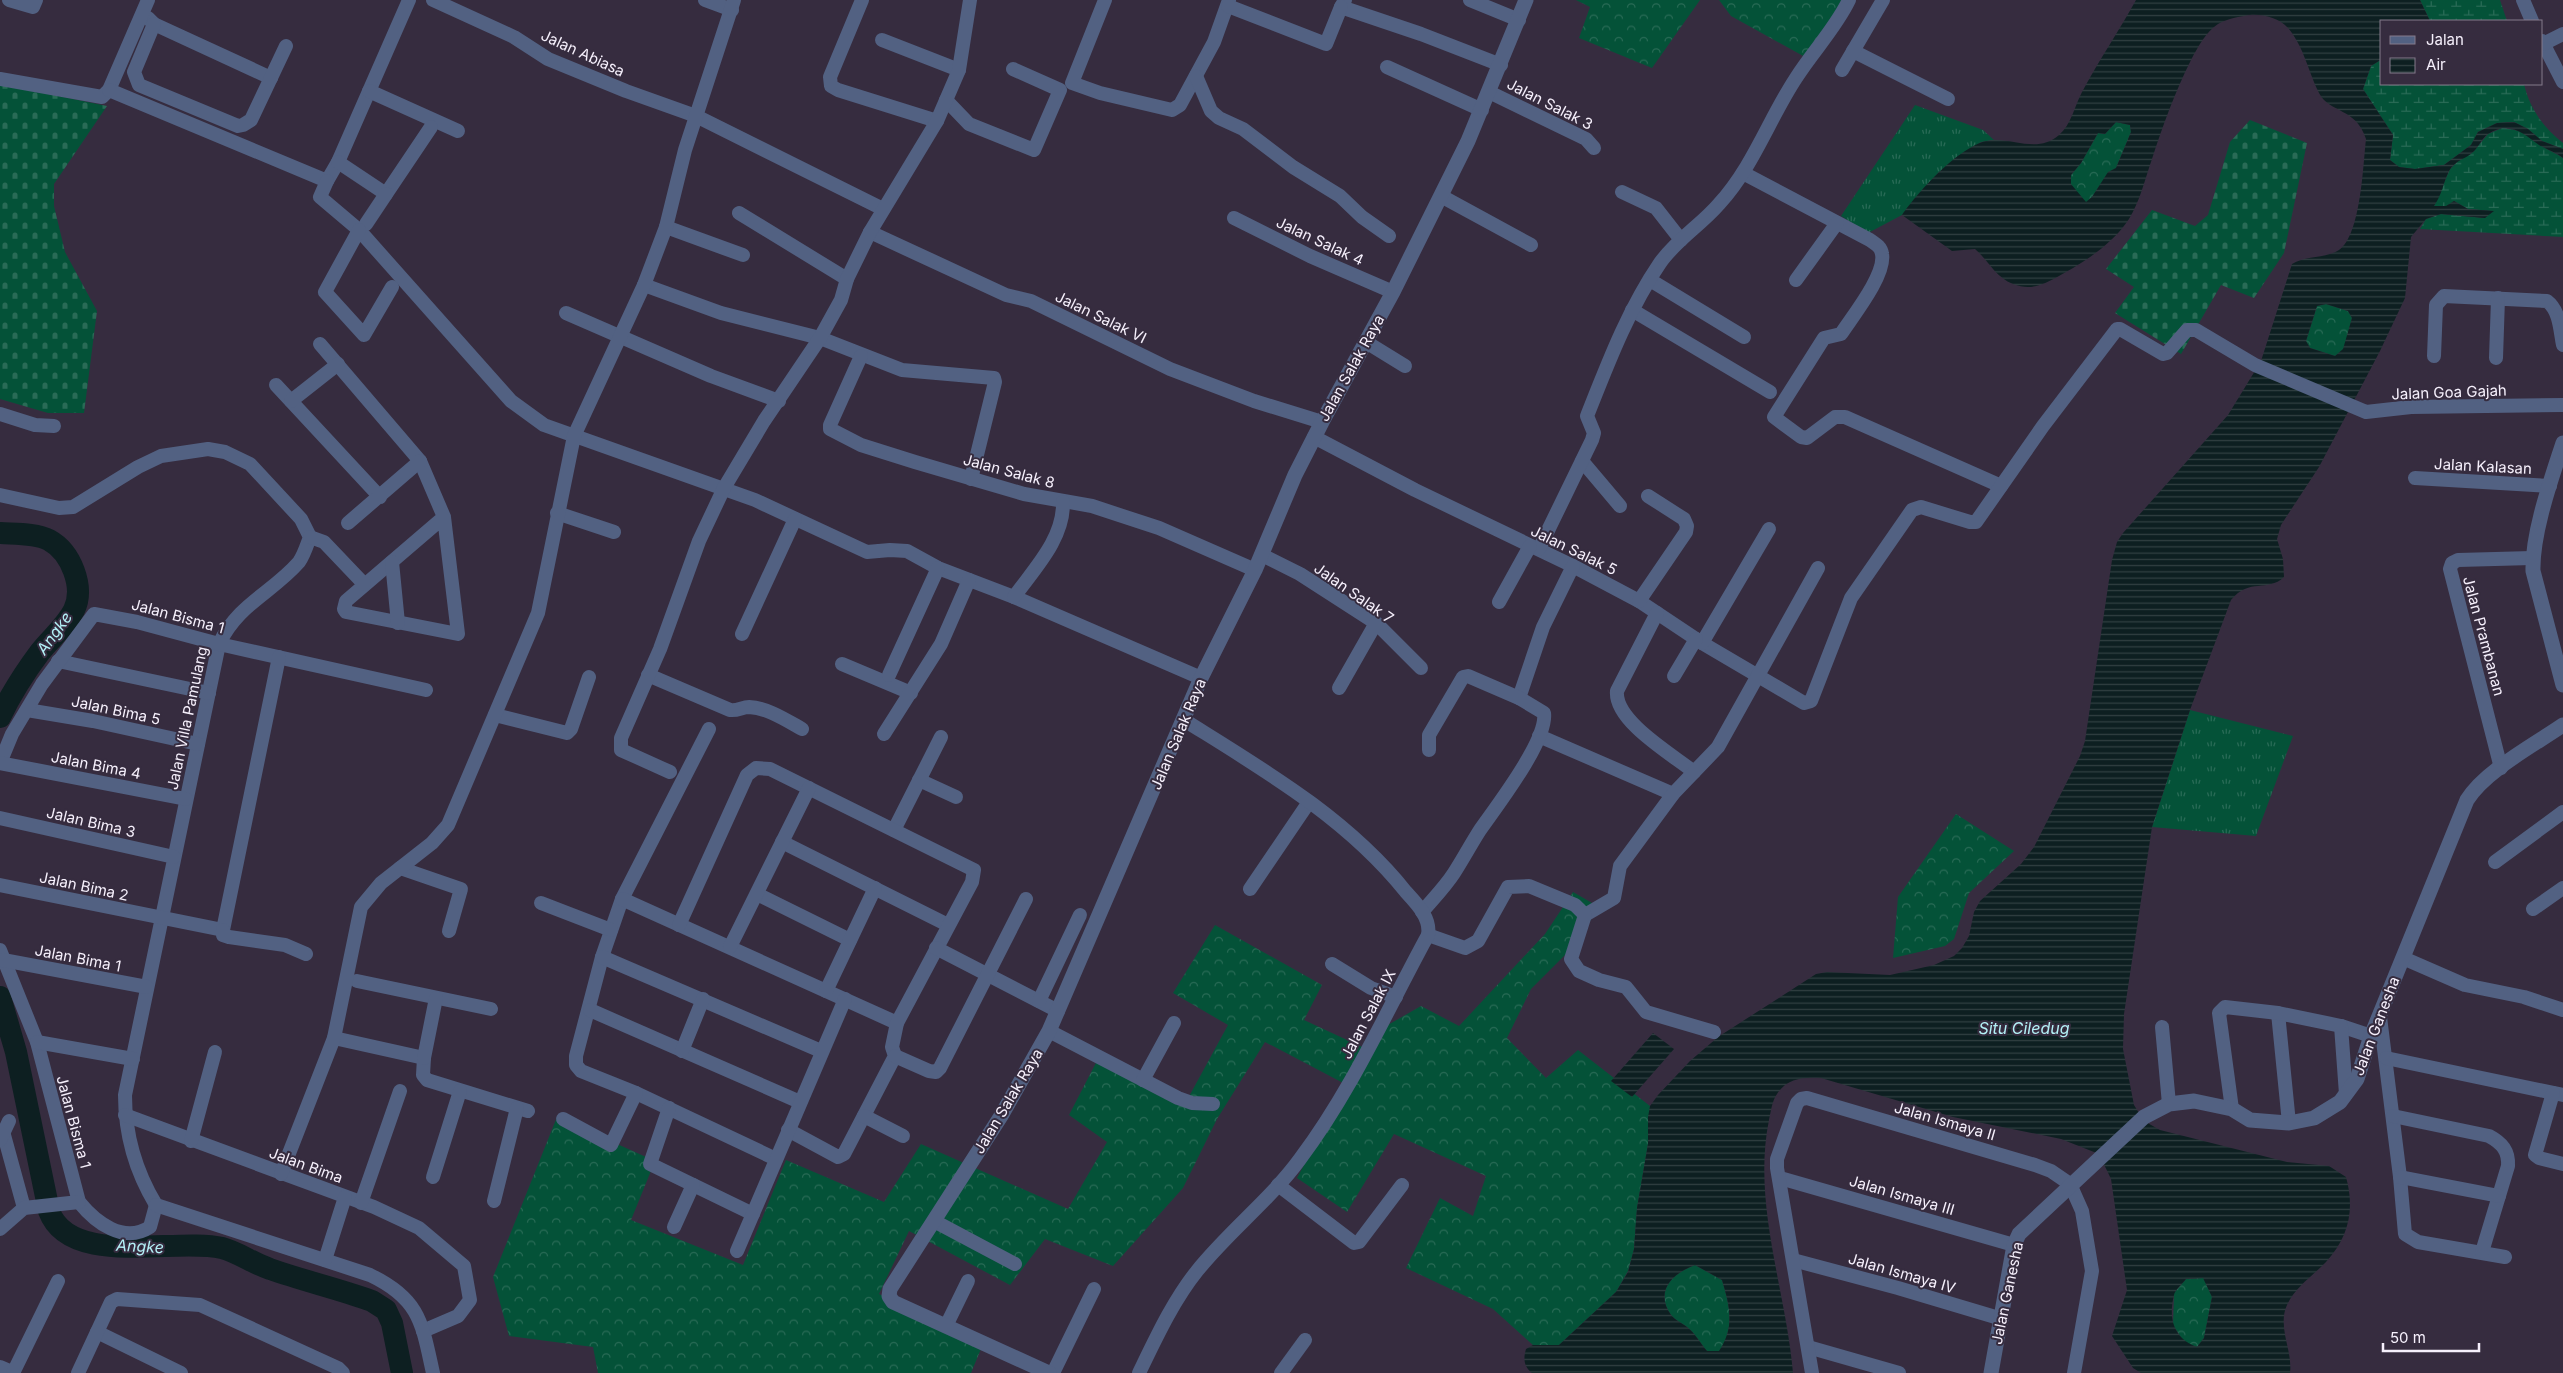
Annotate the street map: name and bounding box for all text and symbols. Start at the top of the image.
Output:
legend [2380,20,2543,85]
street label: Jalan Abiasa [538,25,628,81]
text: Jalan [2426,30,2464,49]
text: Air [2426,55,2446,74]
street label: Jalan Salak 3 [1504,74,1596,134]
street label: Jalan Salak 4 [1273,212,1367,270]
street label: Jalan Salak VI [1052,287,1150,347]
street label: Jalan Salak Raya [1314,311,1388,425]
street label: Jalan Goa Gajah [2391,380,2507,404]
street label: Jalan Salak 8 [961,450,1057,492]
street label: Jalan Kalasan [2434,454,2532,478]
street label: Jalan Salak 5 [1528,521,1620,579]
street label: Jalan Salak 7 [1310,558,1398,628]
street label: Jalan Prambanan [2459,574,2509,698]
street label: Jalan Bisma 1 [129,594,227,638]
water label: Angke [31,608,76,659]
street label: Jalan Villa Pamulang [163,645,211,791]
street label: Jalan Salak Raya [1146,675,1210,793]
street label: Jalan Bima 5 [70,691,162,729]
street label: Jalan Bima 4 [50,747,142,783]
street label: Jalan Bima 3 [45,803,137,841]
street label: Jalan Bima 2 [38,867,130,905]
street label: Jalan Bima 1 [33,940,123,976]
street label: Jalan Salak IX [1336,966,1400,1062]
street label: Jalan Ganesha [2348,974,2404,1078]
water label: Situ Ciledug [1978,1018,2070,1038]
street label: Jalan Salak Raya [969,1045,1047,1157]
street label: Jalan Bisma 1 [52,1073,96,1171]
street label: Jalan Ismaya II [1892,1097,1998,1145]
street label: Jalan Bima [267,1143,345,1187]
street label: Jalan Ismaya III [1847,1171,1957,1219]
water label: Angke [115,1235,164,1257]
street label: Jalan Ganesha [1987,1240,2027,1346]
street label: Jalan Ismaya IV [1846,1249,1958,1297]
scale bar [2383,1320,2479,1352]
text: 50 m [2390,1328,2426,1347]

